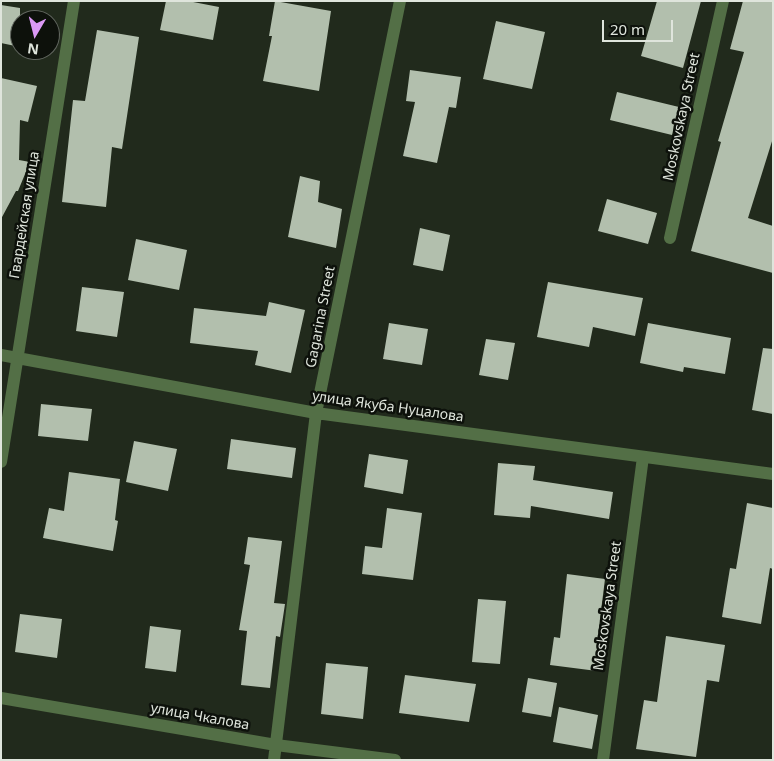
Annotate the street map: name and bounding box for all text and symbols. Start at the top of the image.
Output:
north arrow [10,10,60,60]
scale bar [604,10,675,42]
text: 20 m [610,19,645,39]
text: N [26,39,40,60]
street label: Moskovskaya Street [660,51,704,183]
street label: Гвардейская улица [7,150,43,280]
street label: Gagarina Street [303,265,339,369]
street label: улица Якуба Нуцалова [311,388,465,426]
street label: Moskovskaya Street [591,540,625,672]
street label: улица Чкалова [149,700,251,734]

